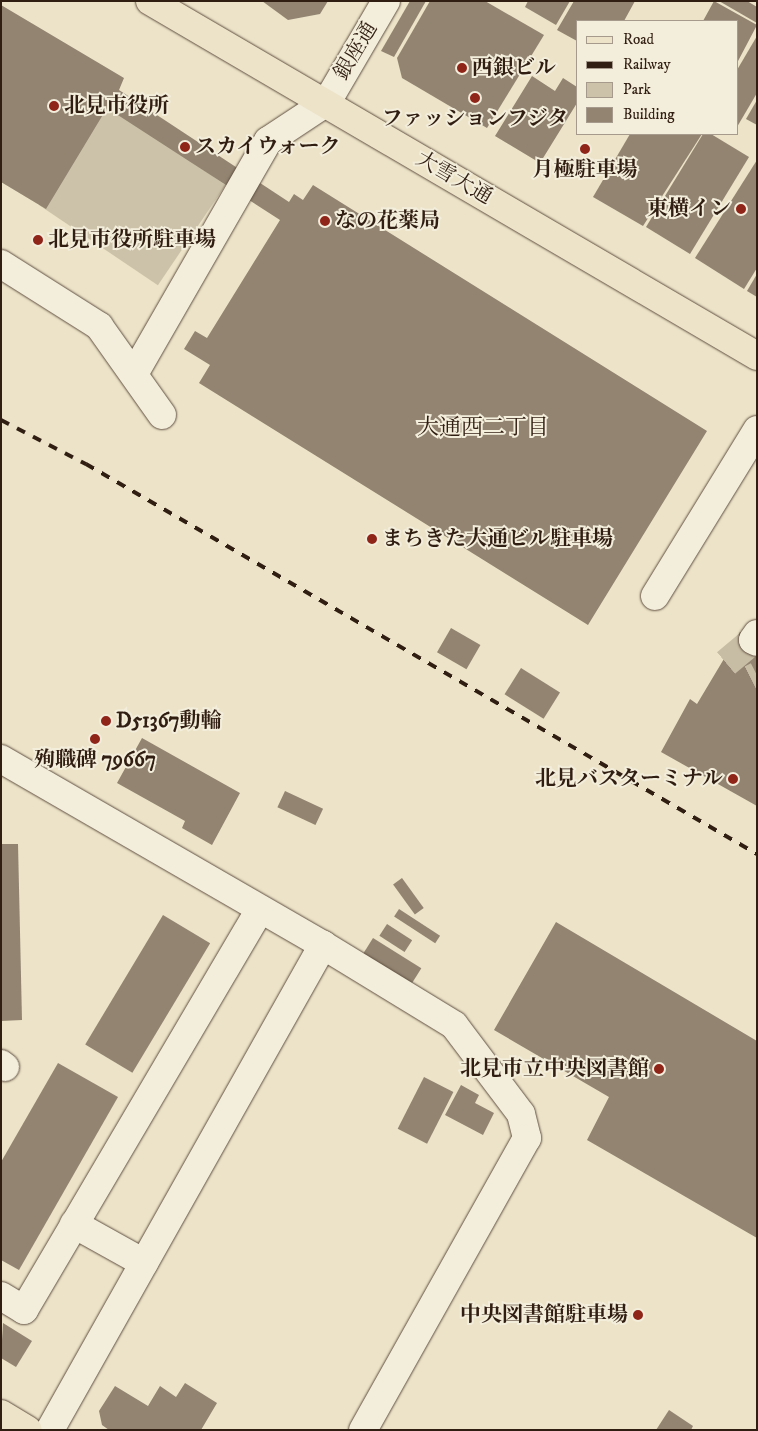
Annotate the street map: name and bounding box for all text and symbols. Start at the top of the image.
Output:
street label: 銀座通 [329,18,383,84]
legend [576,20,738,135]
text: Road [623,30,654,49]
place label: 西銀ビル [472,55,556,81]
text: Railway [623,55,671,74]
marker: 西銀ビル [456,62,468,74]
text: Park [623,80,651,99]
marker: ファッションフジタ [469,92,481,104]
place label: 北見市役所 [64,93,169,119]
marker: 北見市役所 [48,100,60,112]
text: Building [623,105,675,124]
place label: ファッションフジタ [381,106,569,132]
place label: スカイウォーク [195,134,342,160]
marker: スカイウォーク [179,141,191,153]
marker: 月極駐車場 [579,143,591,155]
street label: 大雪大通 [411,146,497,210]
place label: 月極駐車場 [533,157,637,183]
place label: 東横イン [647,196,731,222]
marker: 東横イン [735,203,747,215]
place label: なの花薬局 [335,208,440,234]
marker: なの花薬局 [319,215,331,227]
place label: 北見市役所駐車場 [48,227,216,253]
marker: 北見市役所駐車場 [32,234,44,246]
district label: 大通西二丁目 [417,415,549,441]
place label: まちきた大通ビル駐車場 [382,526,613,552]
marker: まちきた大通ビル駐車場 [366,533,378,545]
place label: D51367動輪 [116,708,222,734]
marker: D51367動輪 [100,715,112,727]
marker: 殉職碑 79667 [89,733,101,745]
place label: 殉職碑 79667 [34,747,156,773]
place label: 北見バスターミナル [534,766,723,792]
marker: 北見バスターミナル [727,773,739,785]
place label: 北見市立中央図書館 [460,1056,649,1082]
marker: 北見市立中央図書館 [653,1063,665,1075]
place label: 中央図書館駐車場 [460,1302,628,1328]
marker: 中央図書館駐車場 [632,1309,644,1321]

